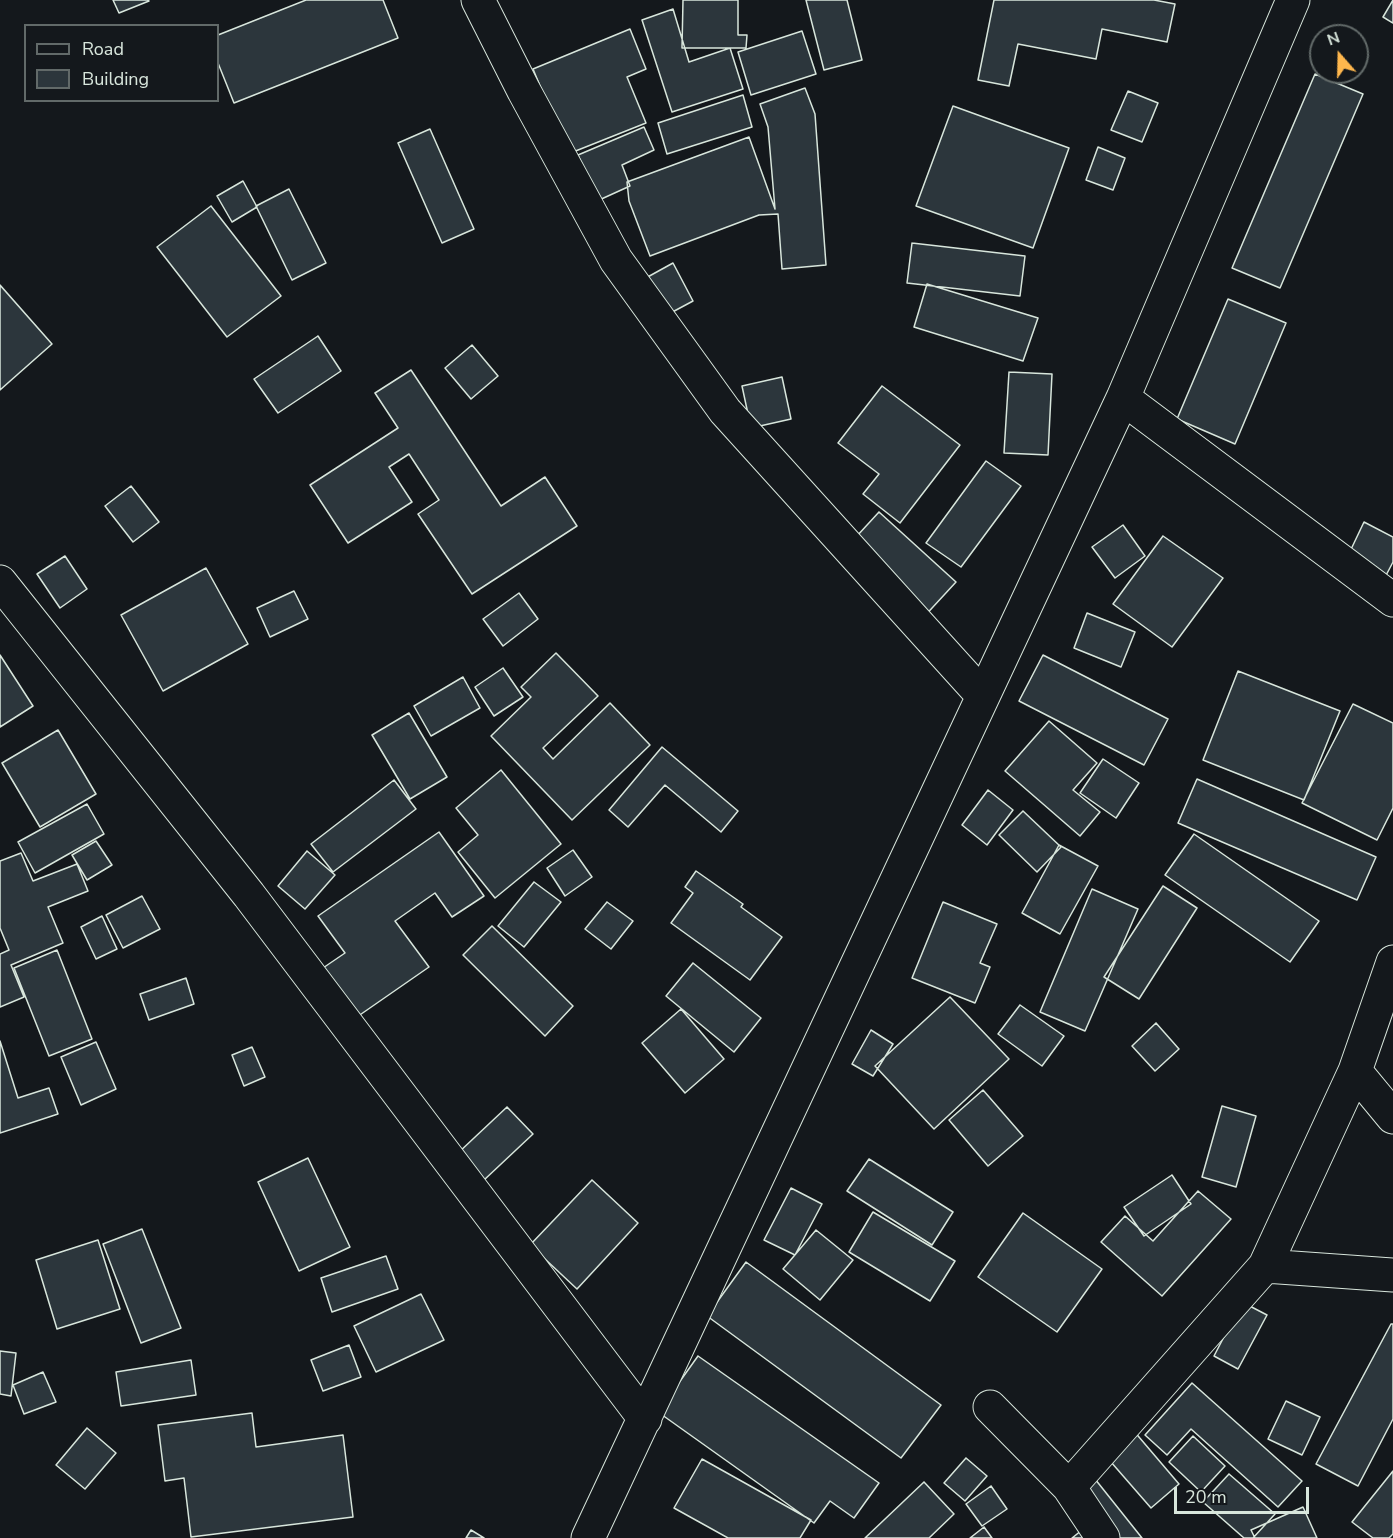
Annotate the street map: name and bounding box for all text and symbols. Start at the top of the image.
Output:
legend [24,24,219,102]
north arrow [1309,24,1369,84]
text: N [1324,27,1343,51]
text: Road [82,37,124,61]
text: Building [82,67,149,91]
scale bar [1177,1475,1312,1513]
text: 20 m [1185,1485,1227,1509]

